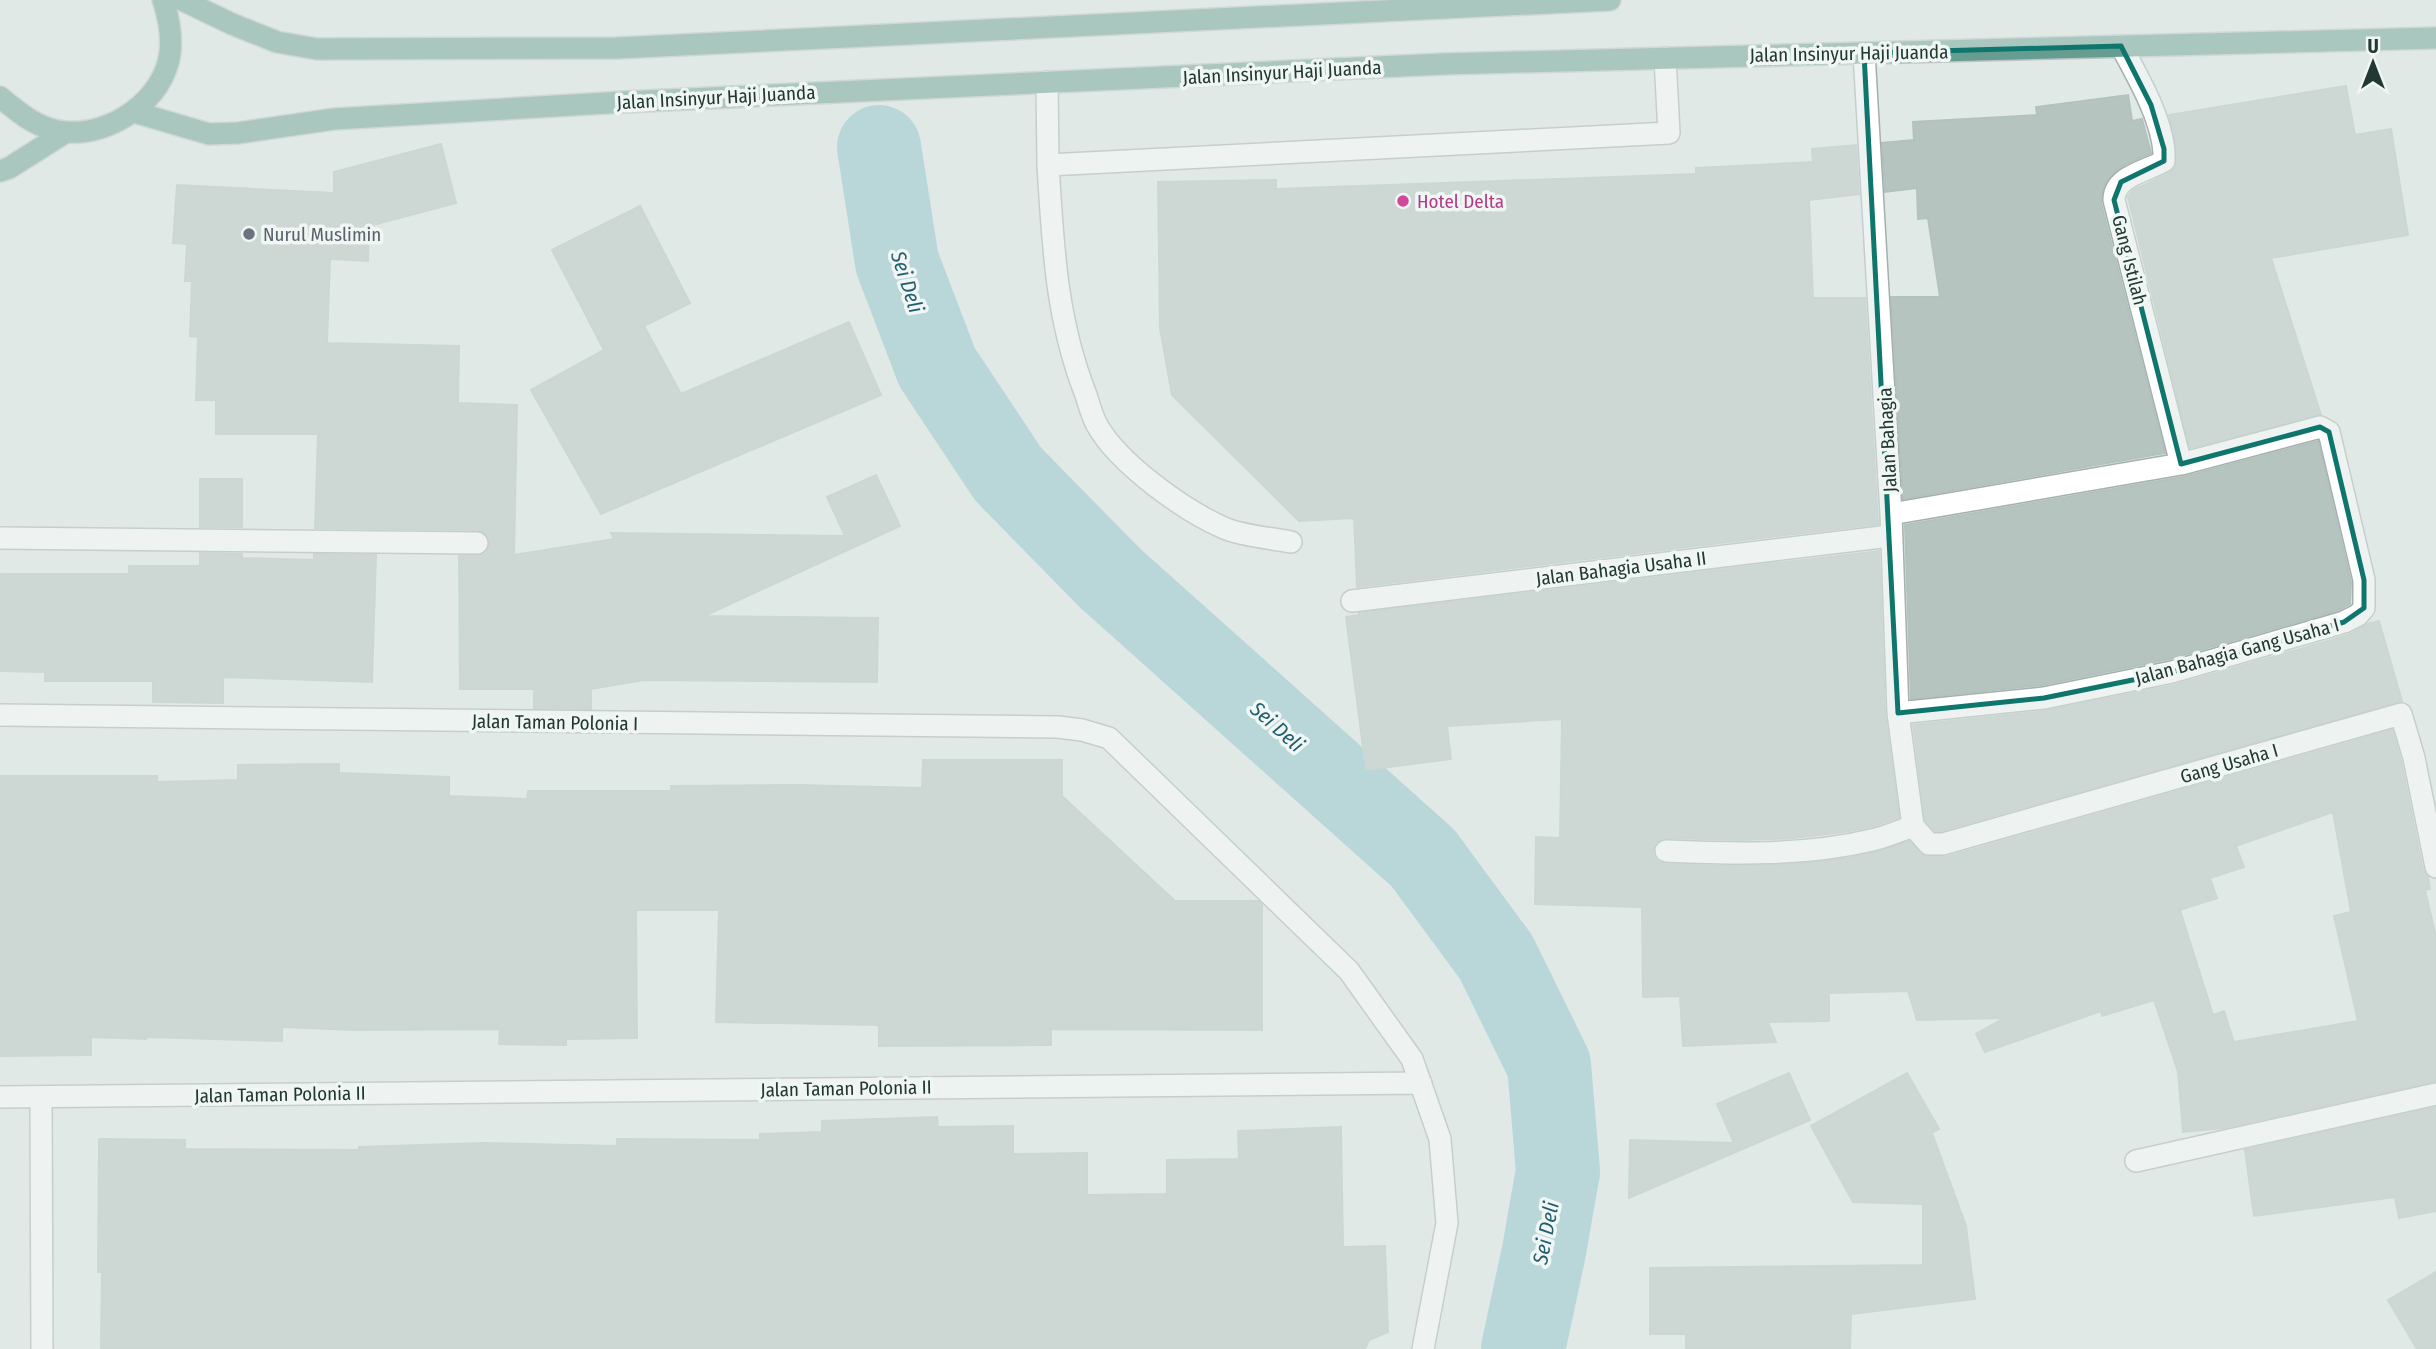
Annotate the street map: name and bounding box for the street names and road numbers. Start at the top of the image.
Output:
street label: Jalan Insinyur Haji Juanda [1749,40,1949,67]
street label: Jalan Insinyur Haji Juanda [1182,56,1382,89]
street label: Jalan Insinyur Haji Juanda [616,81,816,114]
street label: Gang Istilah [2107,213,2152,308]
street label: Jalan Bahagia [1873,387,1902,493]
street label: Jalan Bahagia Usaha II [1535,547,1708,590]
street label: Jalan Bahagia Gang Usaha I [2133,613,2342,690]
street label: Jalan Taman Polonia I [472,710,638,735]
street label: Gang Usaha I [2178,739,2281,788]
street label: Jalan Taman Polonia II [760,1076,932,1101]
street label: Jalan Taman Polonia II [194,1082,366,1107]

